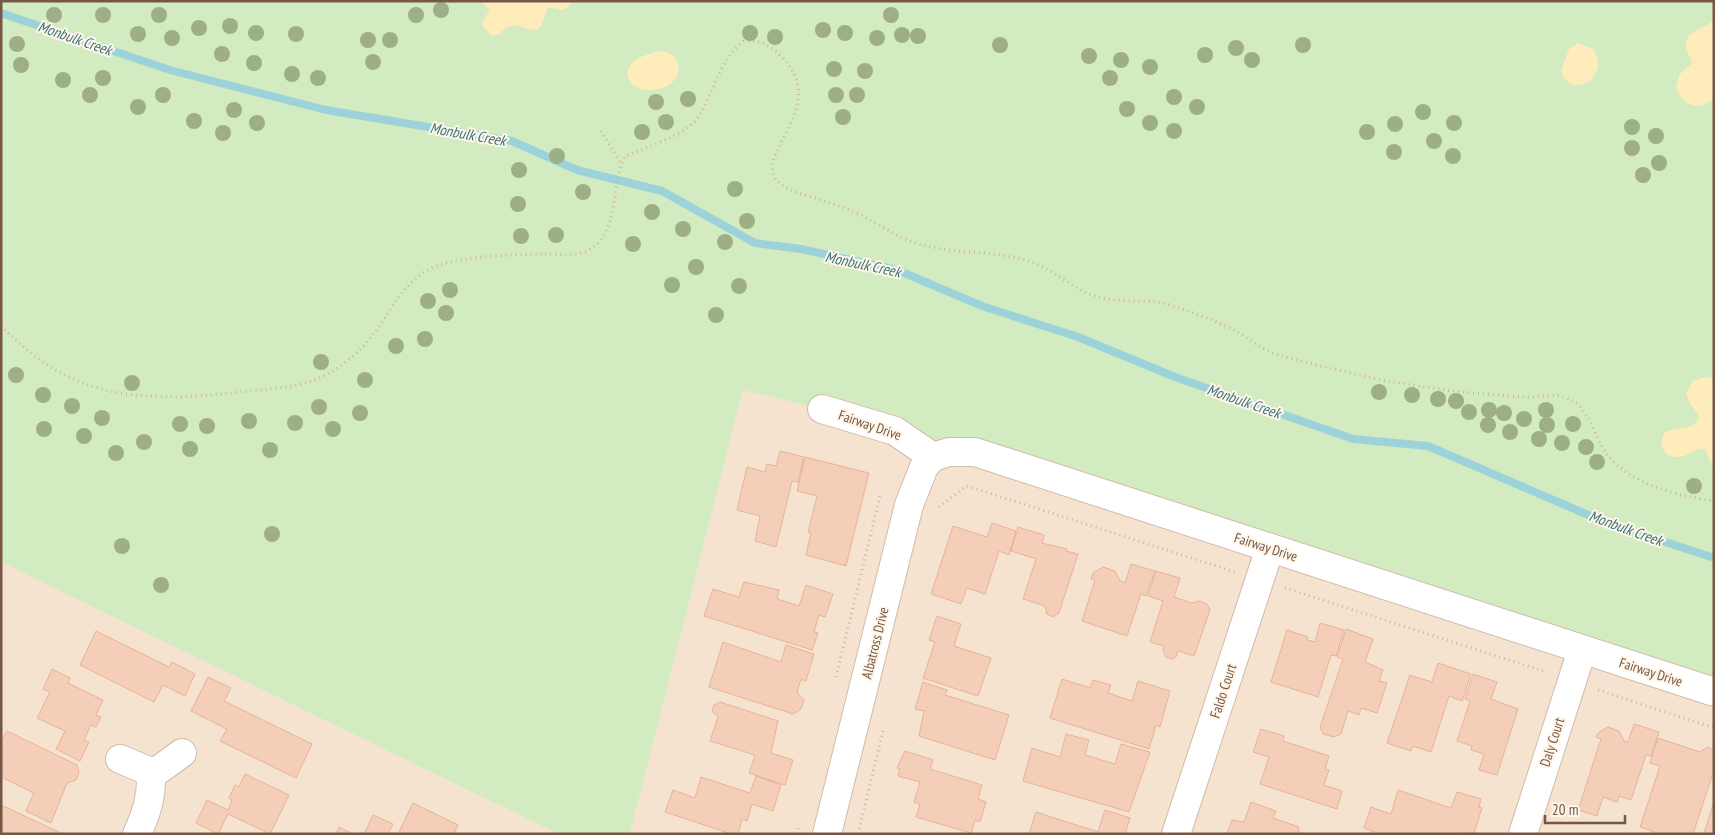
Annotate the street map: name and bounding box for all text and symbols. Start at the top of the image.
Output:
water label: Monbulk Creek [36,17,116,60]
water label: Monbulk Creek [429,118,510,150]
water label: Monbulk Creek [824,247,905,282]
water label: Monbulk Creek [1205,380,1285,423]
street label: Fairway Drive [836,406,904,444]
water label: Monbulk Creek [1587,506,1667,551]
street label: Fairway Drive [1232,528,1300,566]
street label: Albatross Drive [857,605,893,681]
street label: Fairway Drive [1617,653,1685,691]
street label: Faldo Court [1206,662,1240,720]
street label: Daly Court [1536,715,1568,769]
scale bar [1545,792,1625,824]
text: 20 m [1552,800,1578,819]

